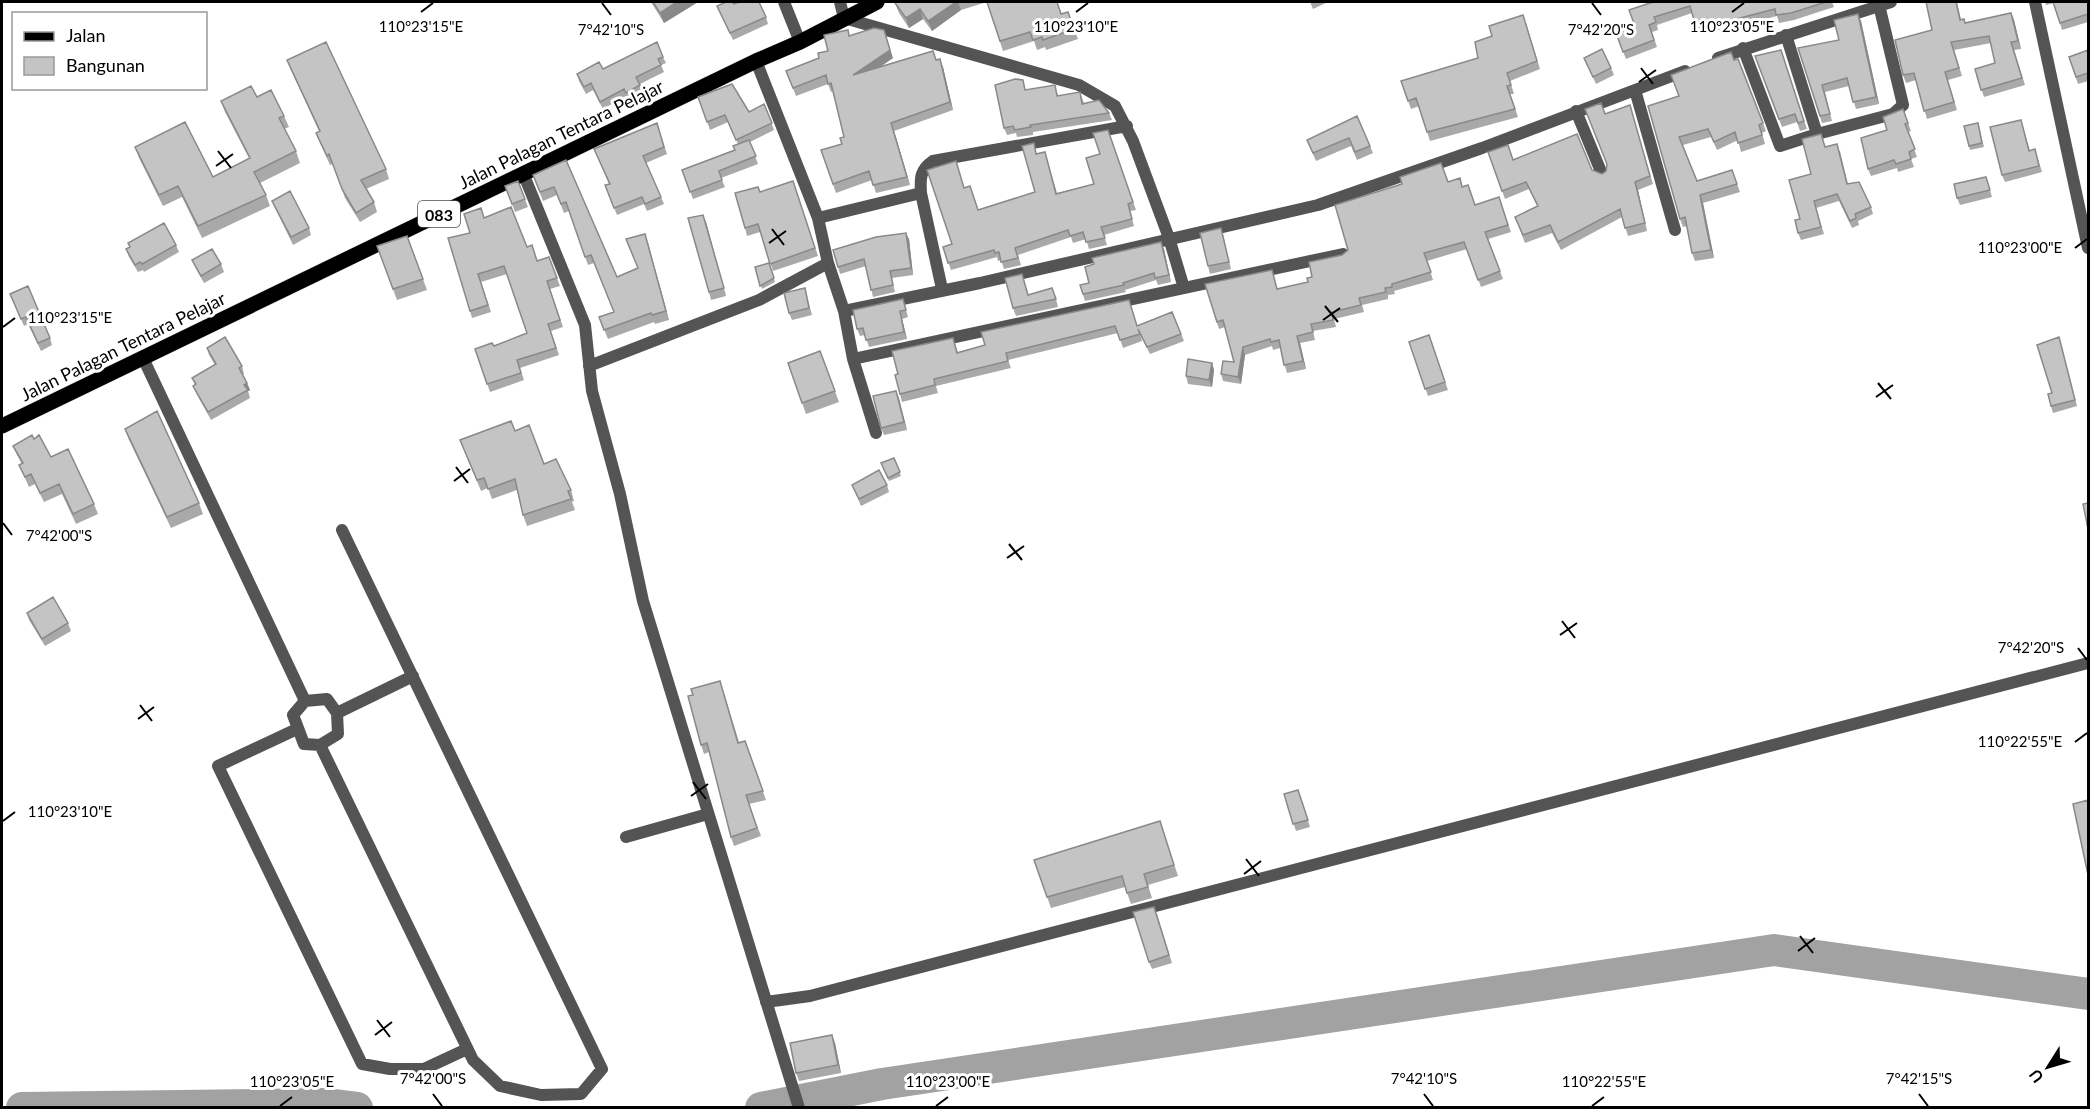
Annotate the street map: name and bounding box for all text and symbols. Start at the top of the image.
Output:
legend [12,12,207,90]
text: 110°23'15"E [379,17,463,35]
text: 110°23'10"E [1034,17,1118,35]
text: 110°23'05"E [1690,17,1774,35]
text: 7°42'10"S [578,20,644,38]
text: 7°42'20"S [1568,20,1634,38]
text: Jalan [66,24,105,46]
text: Bangunan [66,54,145,76]
street label: Jalan Palagan Tentara Pelajar [455,75,667,193]
road number: 083 [418,201,460,227]
text: 110°23'00"E [1978,238,2062,256]
street label: Jalan Palagan Tentara Pelajar [17,287,229,405]
text: 110°23'15"E [28,308,112,326]
text: 7°42'00"S [26,526,92,544]
text: 7°42'20"S [1998,638,2064,656]
text: 110°22'55"E [1978,732,2062,750]
text: 110°23'10"E [28,802,112,820]
north arrow [2018,1037,2078,1097]
text: U [2024,1066,2047,1087]
text: 7°42'00"S [400,1069,466,1087]
text: 7°42'10"S [1391,1069,1457,1087]
text: 7°42'15"S [1886,1069,1952,1087]
text: 110°23'05"E [250,1072,334,1090]
text: 110°23'00"E [906,1072,990,1090]
text: 110°22'55"E [1562,1072,1646,1090]

